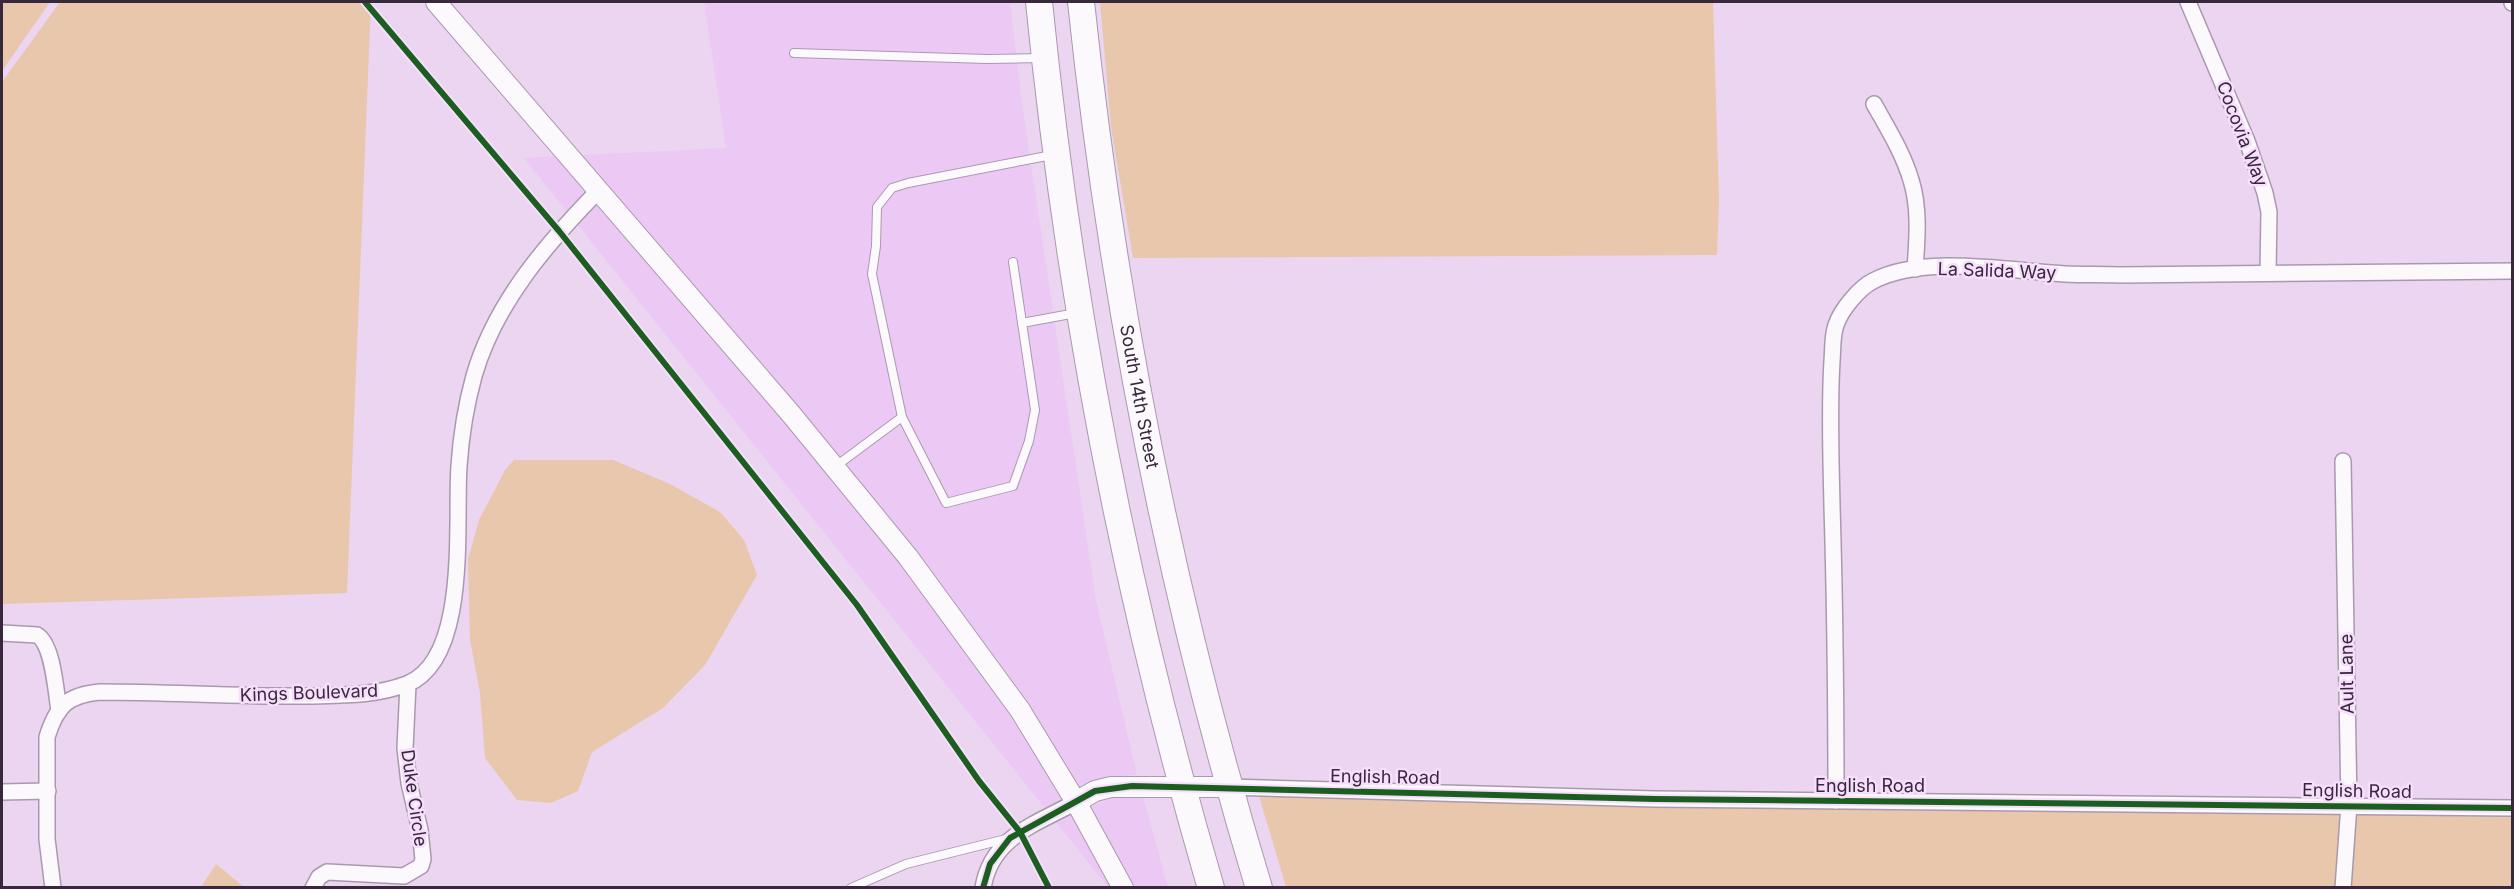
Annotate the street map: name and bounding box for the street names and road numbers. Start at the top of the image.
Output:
street label: Cocovia Way [2213,78,2272,189]
street label: La Salida Way [1937,258,2057,283]
street label: South 14th Street [1116,323,1164,470]
street label: Ault Lane [2335,634,2358,714]
street label: Kings Boulevard [239,680,378,705]
street label: Duke Circle [397,748,432,848]
street label: English Road [1330,765,1440,788]
street label: English Road [1815,775,1925,796]
street label: English Road [2302,779,2412,802]

